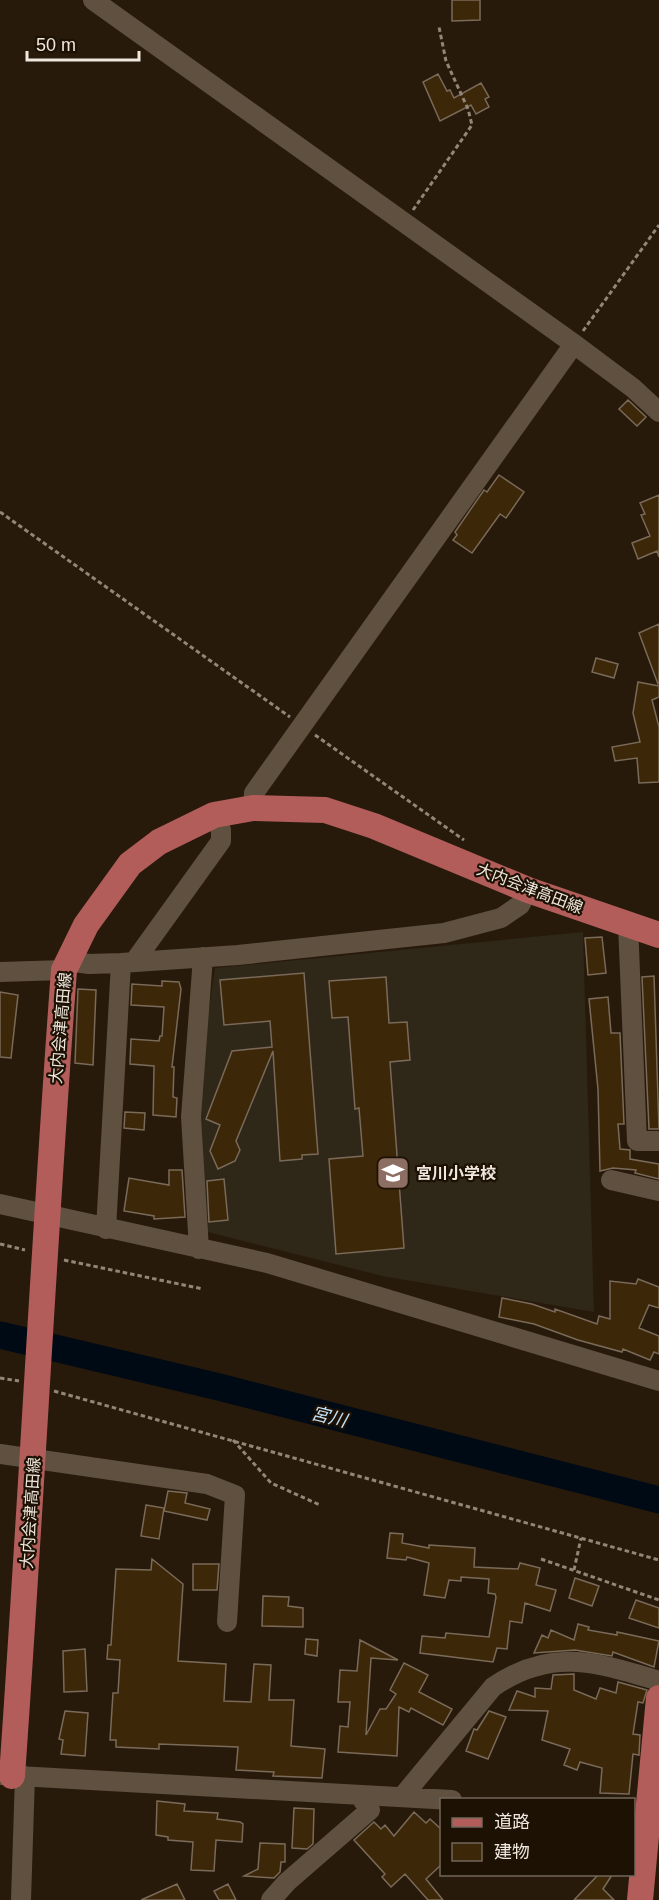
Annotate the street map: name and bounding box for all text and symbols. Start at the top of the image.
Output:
scale bar [27,24,140,62]
text: 50 m [36,35,76,55]
street label: 大内会津高田線 [474,860,585,916]
street label: 大内会津高田線 [47,972,74,1085]
school or university icon: 宮川小学校 [375,1155,411,1191]
place label: 宮川小学校 [416,1165,496,1182]
water label: 宮川 [309,1403,351,1432]
street label: 大内会津高田線 [18,1457,43,1569]
legend [440,1798,635,1876]
text: 道路 [494,1812,530,1832]
text: 建物 [494,1842,530,1862]

